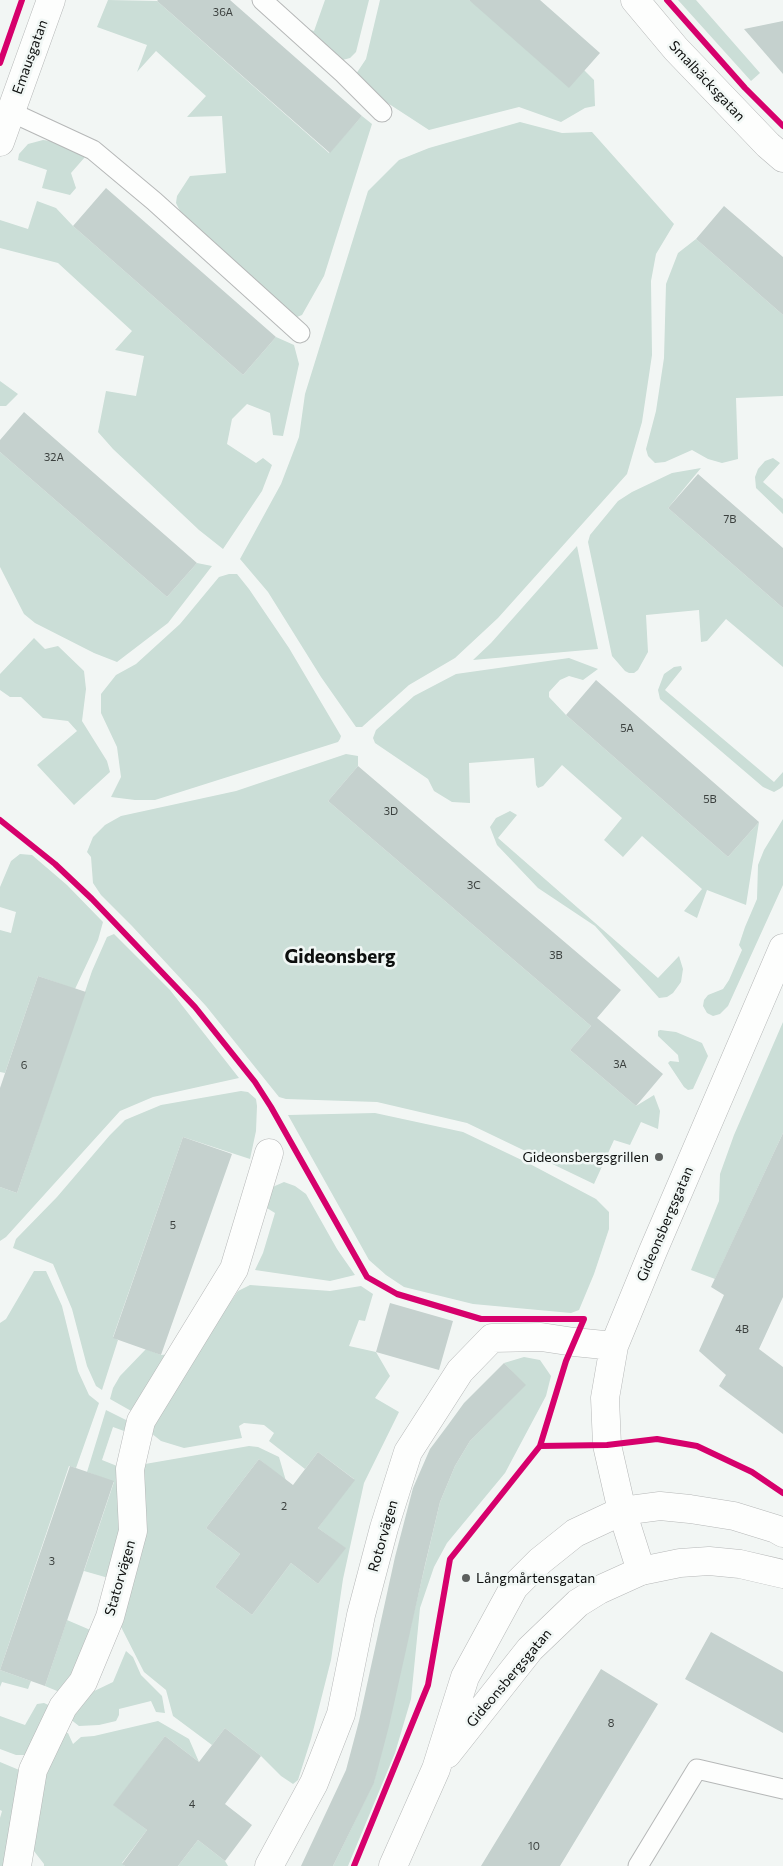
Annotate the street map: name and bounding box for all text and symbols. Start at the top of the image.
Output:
house number: 36A [213,5,233,19]
street label: Emausgatan [9,18,51,96]
street label: Smalbäcksgatan [666,37,748,125]
house number: 32A [44,450,64,464]
house number: 7B [724,512,736,526]
house number: 5A [620,721,634,735]
house number: 5B [703,792,717,806]
house number: 3D [384,804,398,818]
house number: 3C [467,878,481,892]
district label: Gideonsberg [285,946,395,968]
house number: 3B [549,948,563,962]
house number: 3A [613,1057,627,1071]
house number: 6 [21,1058,27,1072]
place label: Gideonsbergsgrillen [522,1149,649,1165]
marker: Gideonsbergsgrillen [653,1151,665,1163]
street label: Gideonsbergsgatan [633,1164,697,1284]
house number: 5 [170,1218,176,1232]
house number: 4B [735,1322,749,1336]
street label: Rotorvägen [365,1498,401,1574]
house number: 2 [281,1499,287,1513]
street label: Statorvägen [101,1538,139,1618]
house number: 3 [49,1554,55,1568]
place label: Långmårtensgatan [476,1570,595,1586]
marker: Långmårtensgatan [460,1572,472,1584]
street label: Gideonsbergsgatan [463,1625,555,1731]
house number: 8 [608,1716,614,1730]
house number: 4 [189,1797,195,1811]
house number: 10 [528,1839,540,1853]

